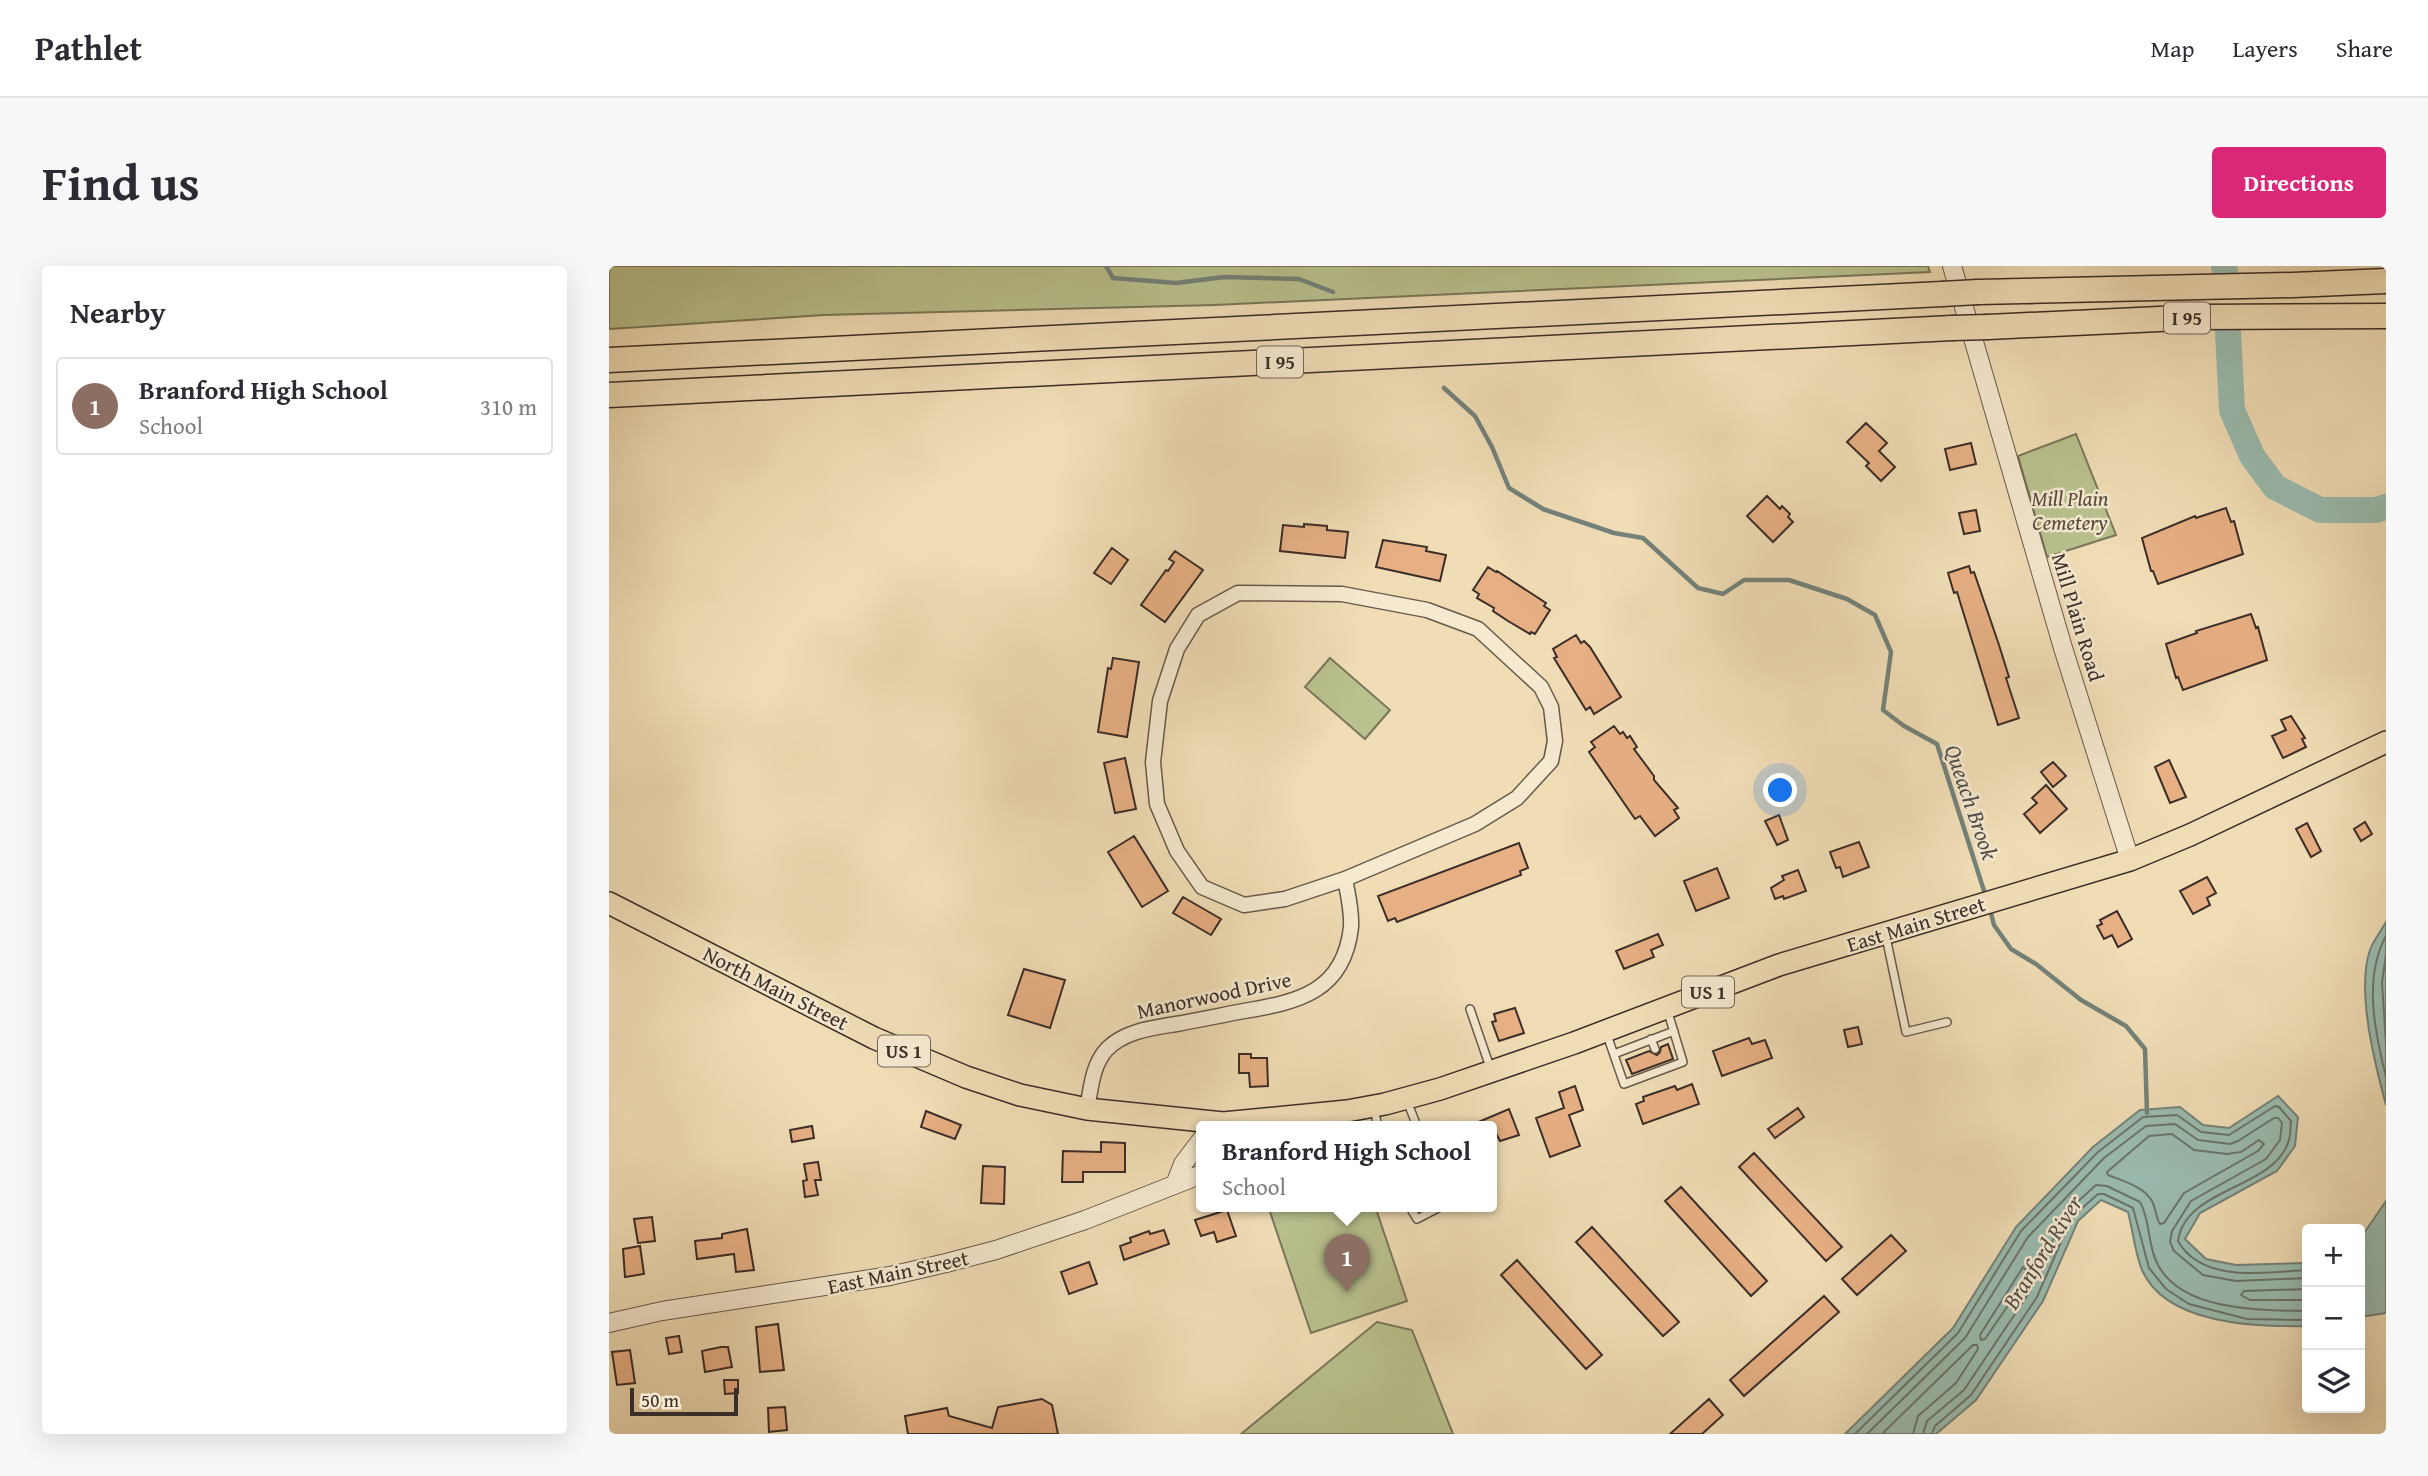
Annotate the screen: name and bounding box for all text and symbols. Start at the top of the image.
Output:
text: Pathlet [35,24,142,72]
text: Map [2151,31,2194,66]
text: Layers [2232,31,2298,66]
text: Share [2336,31,2393,66]
text: Find us [42,146,200,218]
button: Directions [2212,147,2386,218]
text: Nearby [70,290,166,334]
road number: I 95 [2164,302,2210,334]
road number: I 95 [1257,346,1303,377]
text: Branford High School [139,370,388,409]
text: 1 [89,390,101,423]
text: 310 m [480,390,537,423]
text: School [139,409,203,442]
park label: Mill Plain Cemetery [2032,483,2109,538]
street label: Mill Plain Road [2044,549,2112,686]
water label: Queach Brook [1937,740,2007,865]
your location [1763,773,1797,807]
street label: East Main Street [1843,888,1990,960]
street label: North Main Street [698,938,855,1038]
street label: Manorwood Drive [1134,963,1294,1027]
road number: US 1 [1682,976,1734,1007]
road number: US 1 [878,1036,930,1066]
popup [1196,1121,1497,1212]
text: Branford High School [1222,1131,1471,1170]
text: School [1222,1170,1286,1203]
water label: Branford River [1993,1188,2091,1316]
map controls [2302,1224,2365,1413]
button: + [2302,1224,2365,1287]
pin: 1 [1324,1234,1370,1292]
street label: East Main Street [825,1242,972,1302]
button: − [2302,1287,2365,1350]
button: layers [2302,1350,2365,1413]
scale bar [630,1385,739,1417]
text: 50 m [641,1386,679,1414]

